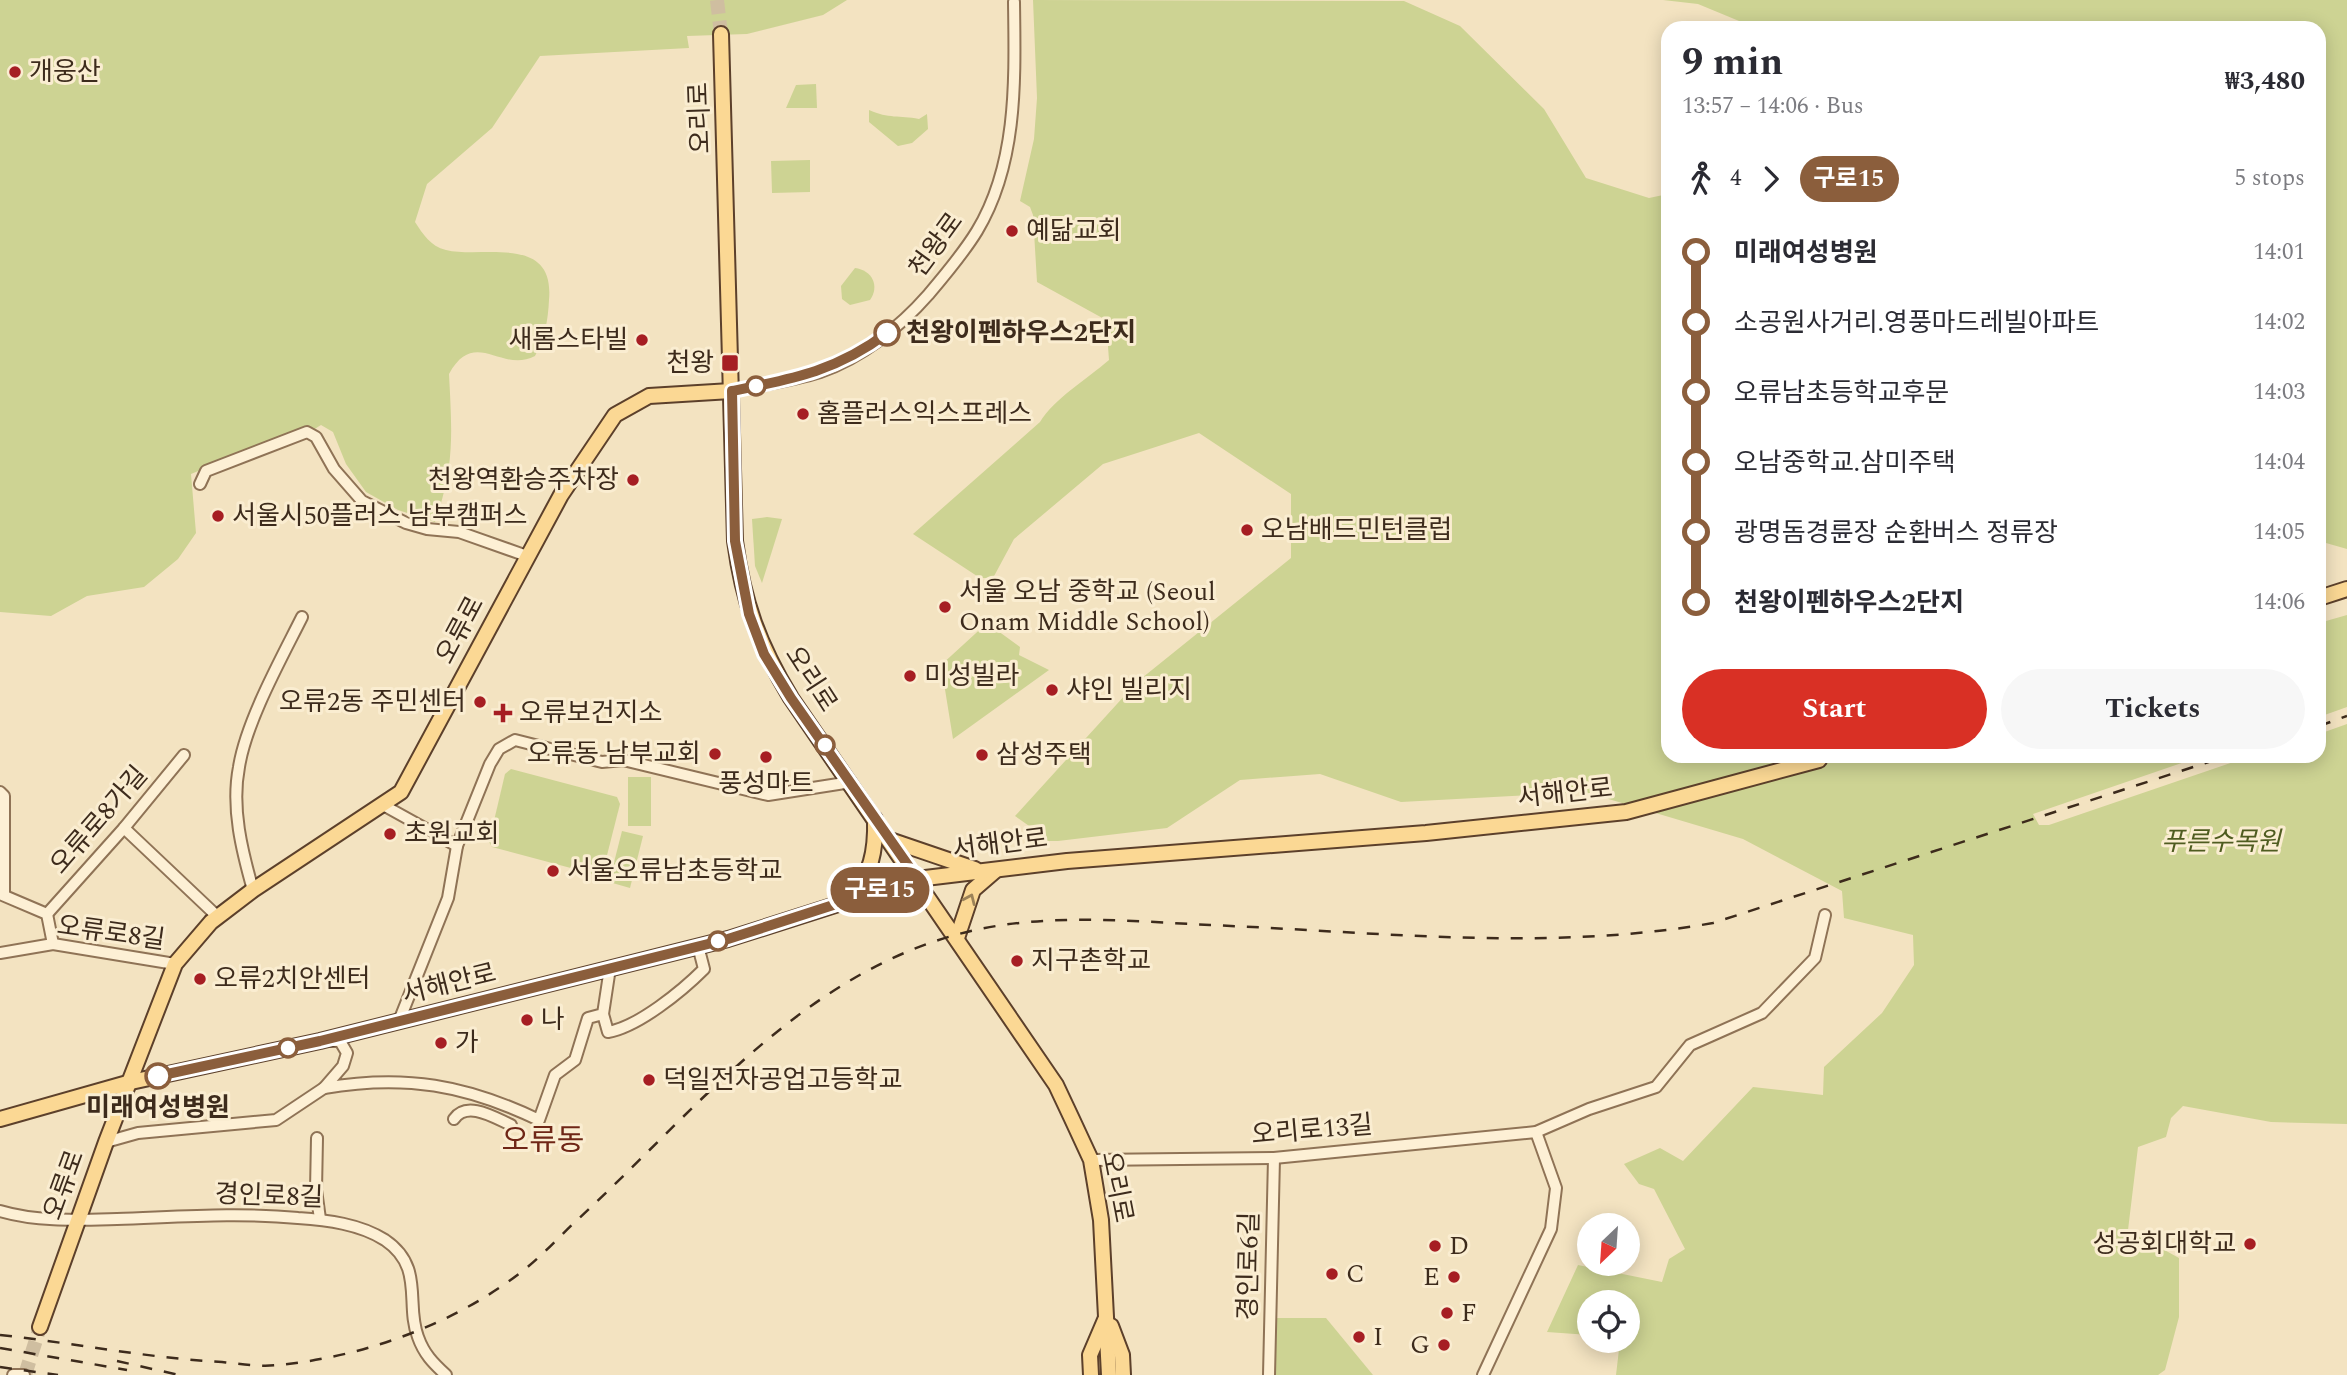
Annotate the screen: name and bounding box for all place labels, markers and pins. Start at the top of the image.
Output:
place label: 개웅산 [29,52,101,92]
marker: 개웅산 [7,64,23,80]
place label: 예닮교회 [1026,211,1122,251]
marker: 예닮교회 [1004,223,1020,239]
place label: 천왕이펜하우스2단지 [906,313,1136,353]
place label: 새롬스타빌 [508,320,628,360]
marker: 천왕이펜하우스2단지 [874,320,900,346]
marker: 새롬스타빌 [634,332,650,348]
place label: 천왕 [666,343,714,383]
marker: 천왕 [720,353,740,373]
unlabelled marker [746,376,766,396]
place label: 홈플러스익스프레스 [817,394,1032,434]
marker: 홈플러스익스프레스 [795,406,811,422]
place label: 천왕역환승주차장 [428,460,619,500]
marker: 천왕역환승주차장 [625,472,641,488]
place label: 서울시50플러스 남부캠퍼스 [232,496,528,536]
marker: 서울시50플러스 남부캠퍼스 [210,508,226,524]
place label: 오남배드민턴클럽 [1261,510,1452,550]
marker: 오남배드민턴클럽 [1239,522,1255,538]
place label: 서울 오남 중학교 (Seoul Onam Middle School) [959,572,1216,642]
marker: 서울 오남 중학교 (Seoul Onam Middle School) [937,599,953,615]
place label: 미성빌라 [924,656,1020,696]
marker: 미성빌라 [902,668,918,684]
place label: 샤인 빌리지 [1066,670,1192,710]
place label: 오류2동 주민센터 [279,682,466,722]
marker: 샤인 빌리지 [1044,682,1060,698]
place label: 오류보건지소 [519,693,663,733]
marker: 오류2동 주민센터 [472,694,488,710]
marker: 오류보건지소 [493,703,513,723]
place label: 오류동 남부교회 [527,734,701,774]
unlabelled marker [815,735,835,755]
place label: 삼성주택 [996,735,1092,775]
marker: 오류동 남부교회 [707,746,723,762]
marker: 삼성주택 [974,747,990,763]
marker: 풍성마트 [758,749,774,765]
place label: 풍성마트 [718,764,814,804]
place label: 초원교회 [404,814,500,854]
marker: 초원교회 [382,826,398,842]
place label: 서울오류남초등학교 [567,851,782,891]
marker: 서울오류남초등학교 [545,863,561,879]
unlabelled marker [708,931,728,951]
place label: 지구촌학교 [1031,941,1151,981]
marker: 지구촌학교 [1009,953,1025,969]
place label: 오류2치안센터 [214,959,371,999]
marker: 오류2치안센터 [192,971,208,987]
place label: 나 [541,1000,565,1040]
marker: 나 [519,1012,535,1028]
place label: 가 [455,1023,479,1063]
marker: 가 [433,1035,449,1051]
unlabelled marker [278,1038,298,1058]
place label: 덕일전자공업고등학교 [663,1060,902,1100]
marker: 미래여성병원 [145,1063,171,1089]
marker: 덕일전자공업고등학교 [641,1072,657,1088]
place label: 미래여성병원 [86,1088,230,1128]
place label: 성공회대학교 [2092,1224,2236,1264]
place label: D [1449,1226,1469,1266]
marker: 성공회대학교 [2242,1236,2258,1252]
marker: D [1427,1238,1443,1254]
place label: C [1346,1254,1365,1294]
place label: E [1423,1257,1440,1297]
marker: C [1324,1266,1340,1282]
marker: E [1446,1269,1462,1285]
place label: F [1461,1293,1477,1333]
marker: F [1439,1305,1455,1321]
place label: I [1373,1317,1383,1357]
place label: G [1410,1325,1430,1365]
marker: I [1351,1329,1367,1345]
marker: G [1436,1337,1452,1353]

